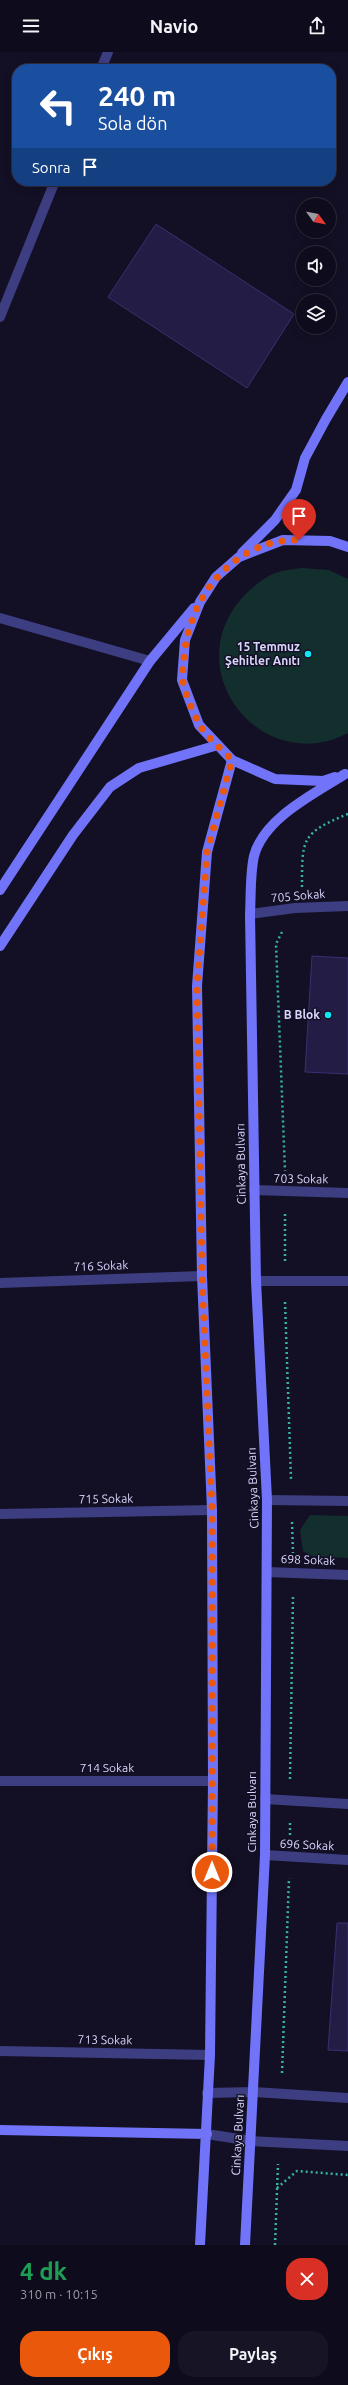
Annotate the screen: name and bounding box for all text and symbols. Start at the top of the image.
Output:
icon: menu [20,15,42,37]
icon: share [306,15,328,37]
text: Navio [150,16,198,36]
icon: left [32,80,84,132]
text: 240 m [98,80,176,111]
text: Sola dön [98,113,167,133]
icon: arrive [79,156,101,178]
text: Sonra [32,159,71,176]
north arrow [296,198,336,238]
map controls [296,198,336,334]
button: sound [296,246,336,286]
button: layers [296,294,336,334]
pin [282,499,316,540]
icon: arrive [288,505,310,527]
place label: 15 Temmuz Şehitler Anıtı [225,640,300,669]
marker: 15 Temmuz Şehitler Anıtı [303,649,313,659]
street label: 705 Sokak [270,887,326,904]
place label: B Blok [284,1008,320,1021]
marker: B Blok [323,1010,333,1020]
street label: Cinkaya Bulvarı [233,1123,248,1205]
street label: 703 Sokak [274,1172,328,1185]
street label: 716 Sokak [73,1258,129,1273]
street label: Cinkaya Bulvarı [245,1447,260,1529]
street label: 715 Sokak [79,1492,133,1505]
street label: 698 Sokak [280,1552,336,1567]
street label: 714 Sokak [80,1761,134,1774]
street label: Cinkaya Bulvarı [245,1771,258,1853]
street label: 696 Sokak [279,1837,335,1852]
position arrow [191,1851,233,1893]
street label: 713 Sokak [78,2033,132,2046]
street label: Cinkaya Bulvarı [229,2094,246,2176]
text: 4 dk [20,2258,67,2285]
button: close [286,2258,328,2300]
text: 310 m · 10:15 [20,2287,98,2301]
button: Çıkış [20,2331,170,2377]
button: Paylaş [178,2331,328,2377]

